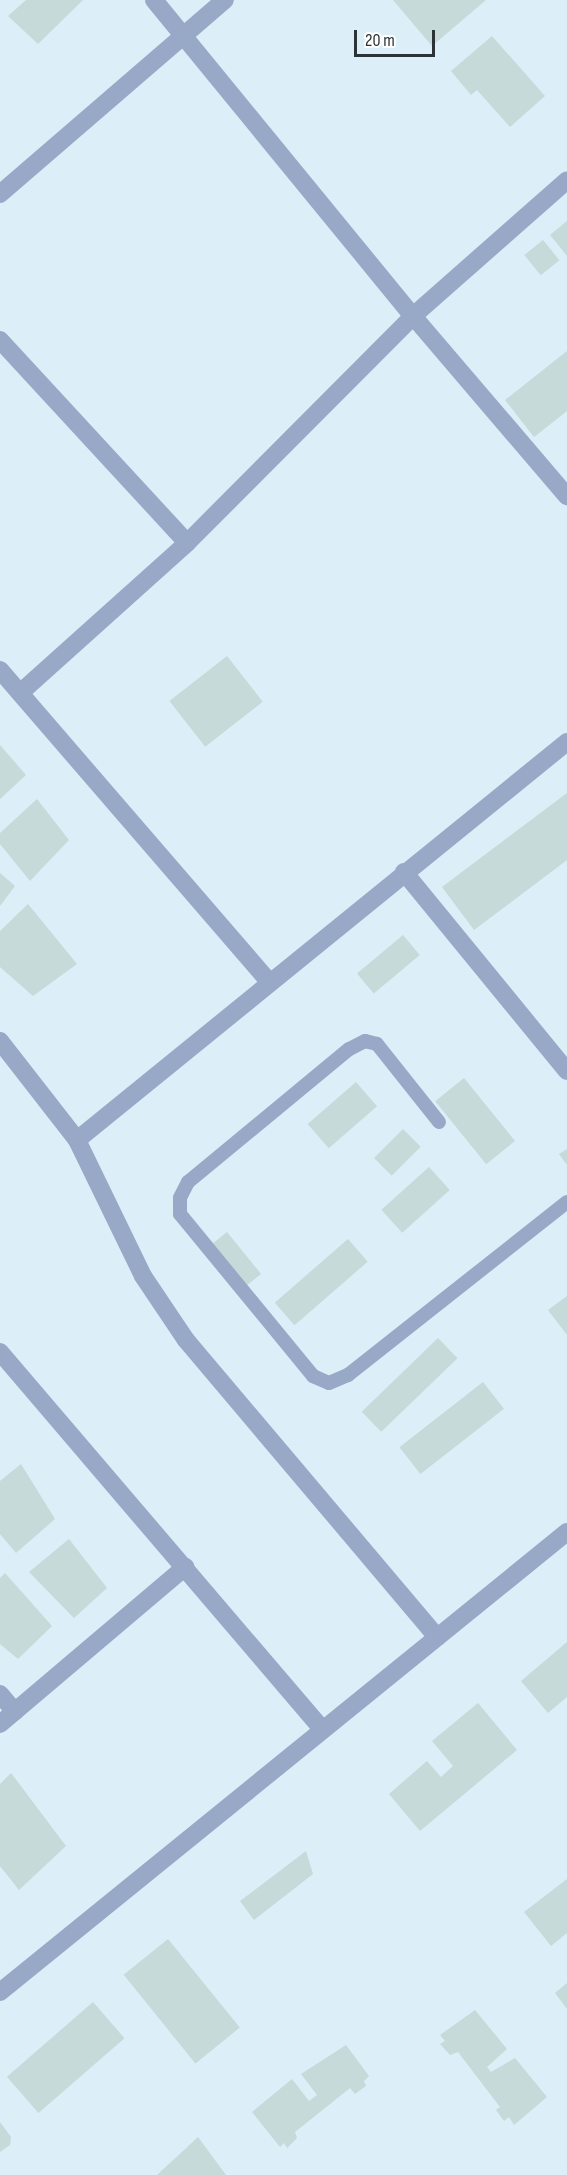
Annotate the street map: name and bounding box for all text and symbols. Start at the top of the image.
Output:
scale bar [357,18,438,56]
text: 20 m [365,30,395,51]

